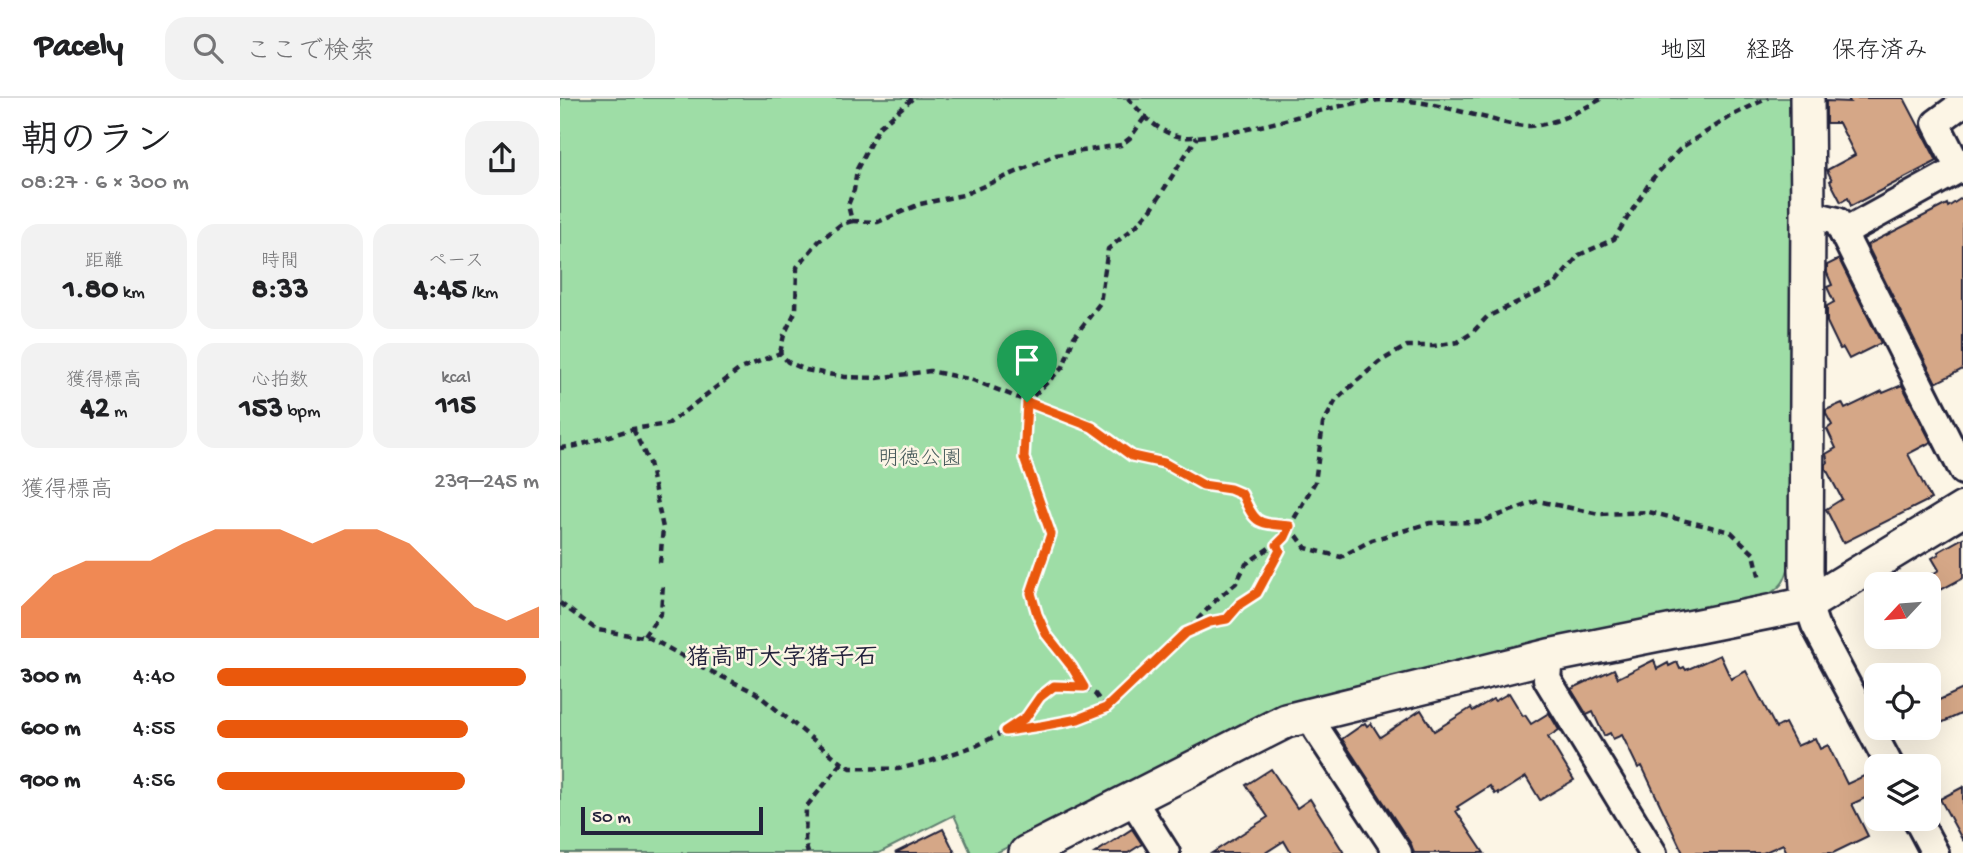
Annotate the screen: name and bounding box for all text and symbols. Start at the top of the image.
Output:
search box [165,17,655,80]
text: Pacely [35,29,123,67]
icon: search [189,29,227,67]
text: ここで検索 [245,38,375,69]
text: 地図 [1660,38,1708,67]
text: 経路 [1746,38,1794,67]
text: 保存済み [1832,38,1928,67]
button: share [465,121,539,195]
text: 朝のラン [21,122,173,166]
text: 08:27 · 6 × 300 m [21,170,189,197]
text: 距離 [85,251,123,274]
text: 時間 [261,251,299,274]
text: ペース [428,251,484,274]
text: 1.80 [63,274,118,309]
text: 8:33 [252,274,309,309]
text: 4:45 [414,274,467,309]
text: km [118,282,145,305]
text: /km [467,282,498,305]
pin [997,330,1057,402]
icon: arrive [1008,341,1046,379]
text: kcal [441,367,471,390]
text: 獲得標高 [66,370,142,393]
text: 心拍数 [251,370,309,393]
text: 115 [436,390,476,425]
text: 42 [81,393,109,428]
text: 153 [240,393,283,428]
text: m [109,401,127,424]
text: bpm [283,401,320,424]
park label: 明徳公園 [878,447,962,473]
text: 239–245 m [434,469,539,496]
text: 獲得標高 [21,478,113,505]
north arrow [1864,572,1941,649]
map controls [1864,572,1941,831]
district label: 猪高町大字猪子石 [686,644,878,674]
button: locate [1864,663,1941,740]
text: 300 m [21,664,81,691]
text: 4:40 [133,664,175,691]
text: 600 m [21,716,81,743]
text: 4:55 [133,716,175,743]
button: layers [1864,754,1941,831]
text: 900 m [21,768,80,795]
text: 4:56 [133,768,175,795]
scale bar [581,804,763,836]
text: 50 m [592,807,631,830]

